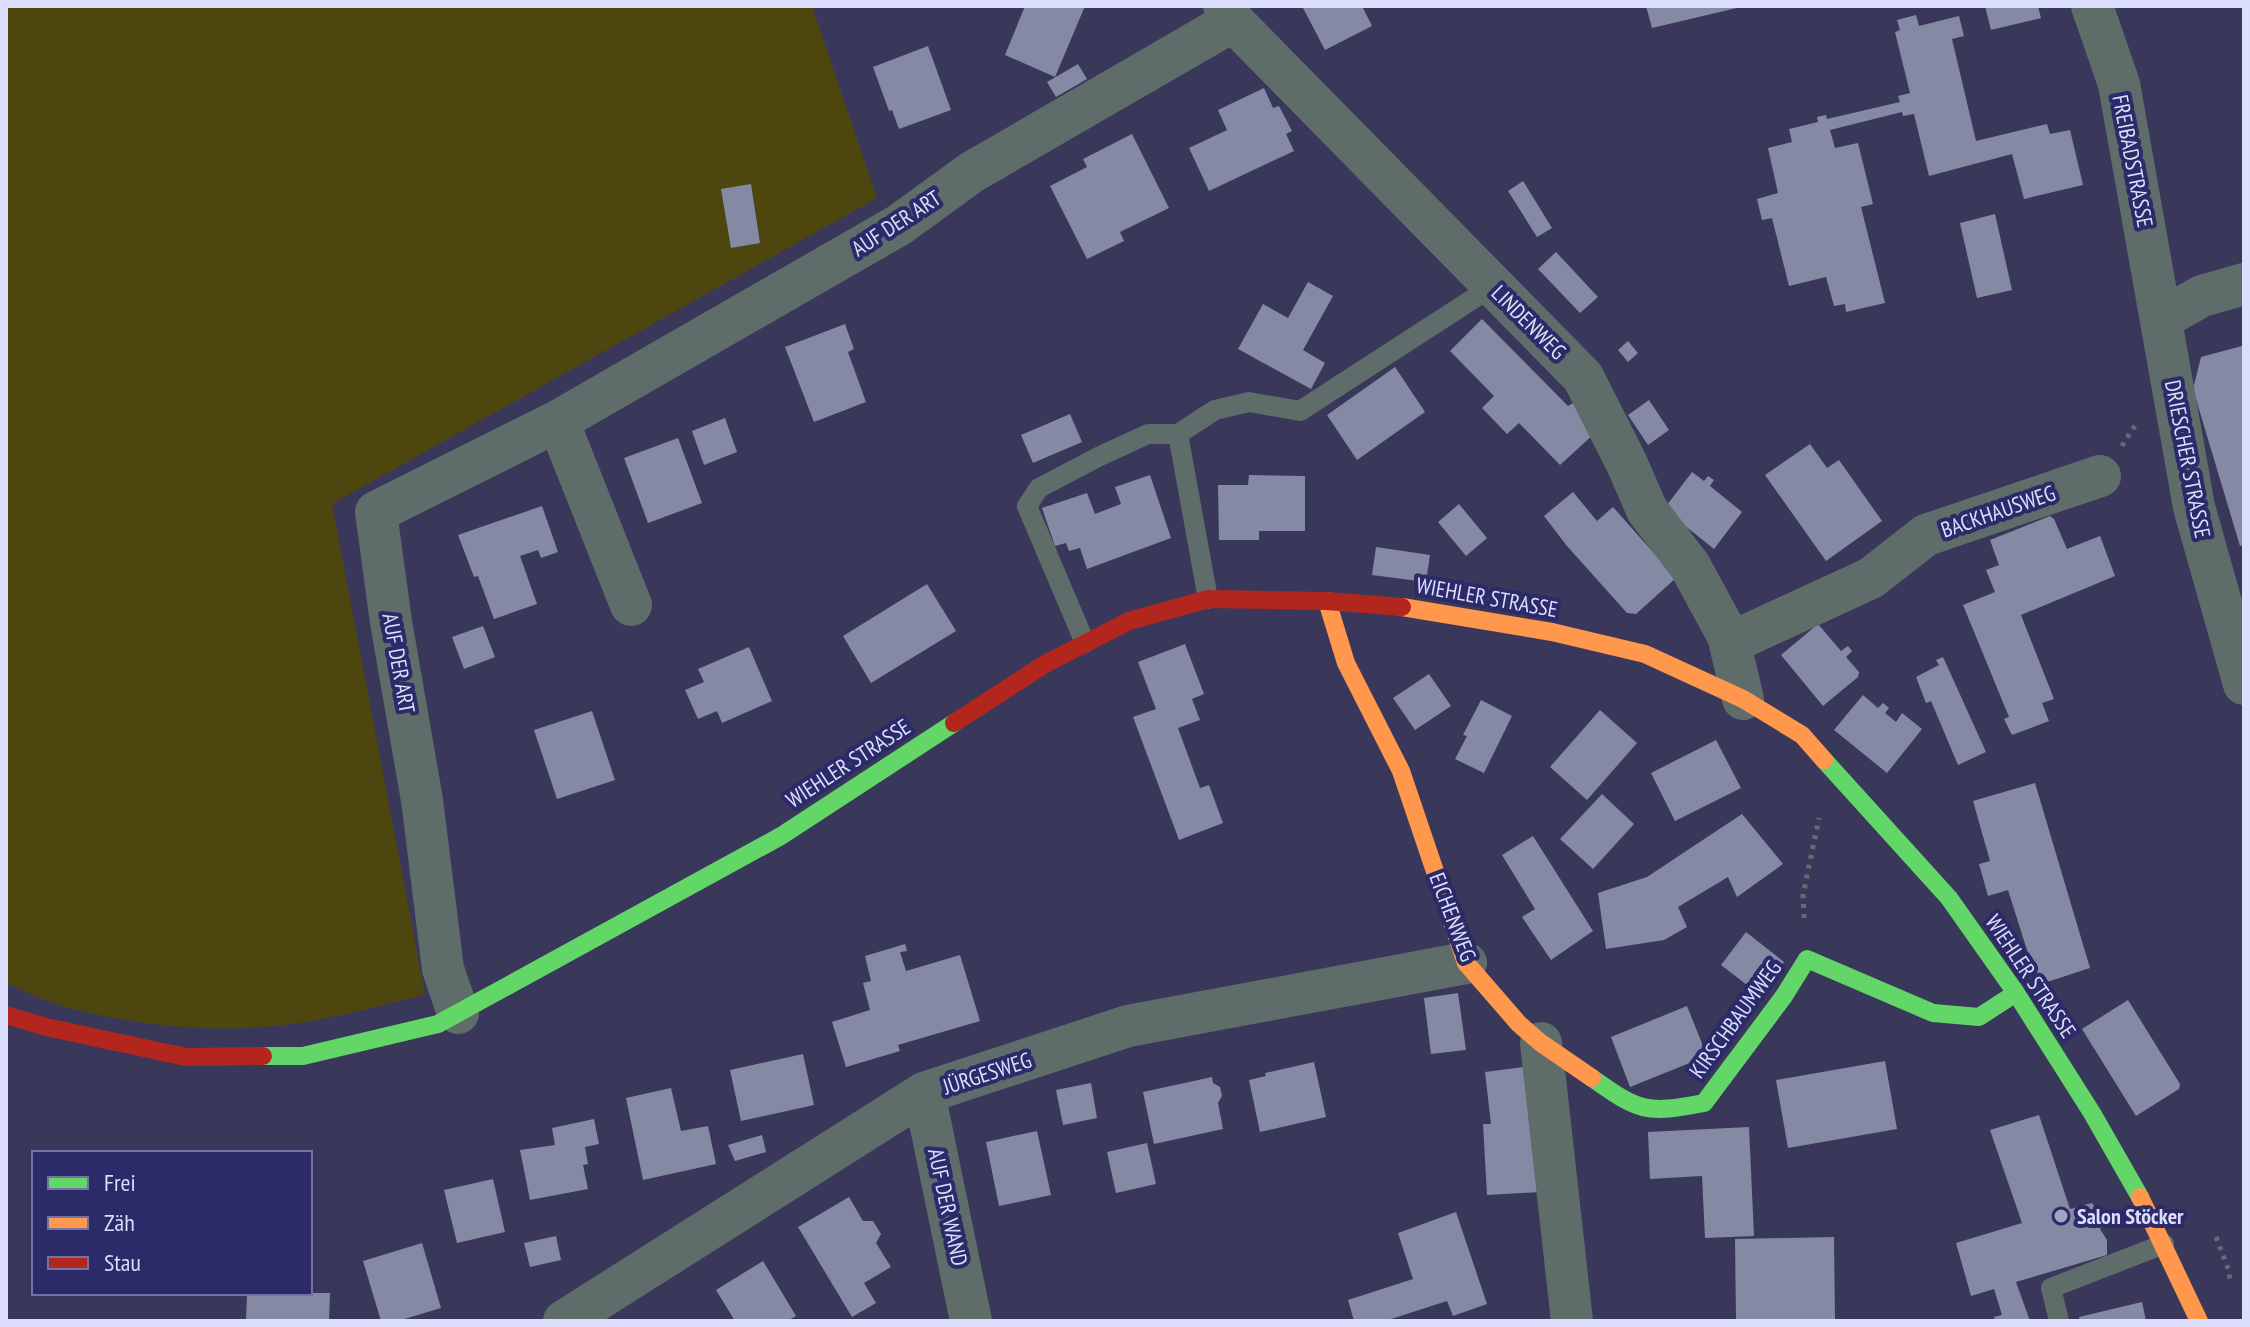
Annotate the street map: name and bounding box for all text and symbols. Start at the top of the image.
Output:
street label: FREIBADSTRASSE [2106,92,2160,230]
street label: AUF DER ART [846,184,946,262]
street label: LINDENWEG [1486,279,1572,365]
street label: DRIESCHER STRASSE [2159,377,2217,541]
street label: BACKHAUSWEG [1937,478,2059,544]
street label: WIEHLER STRASSE [1414,571,1560,623]
street label: AUF DER ART [376,611,422,715]
street label: WIEHLER STRASSE [780,712,916,814]
street label: EICHENWEG [1423,869,1483,965]
street label: WIEHLER STRASSE [1979,909,2083,1043]
street label: KIRSCHBAUMWEG [1683,955,1787,1083]
street label: JÜRGESWEG [938,1046,1035,1101]
street label: AUF DER WAND [922,1146,974,1268]
legend [32,1151,312,1295]
text: Frei [104,1167,136,1198]
place label: Salon Stöcker [2077,1202,2184,1230]
text: Zäh [104,1207,135,1238]
marker: Salon Stöcker [2052,1207,2070,1225]
text: Stau [104,1247,141,1278]

